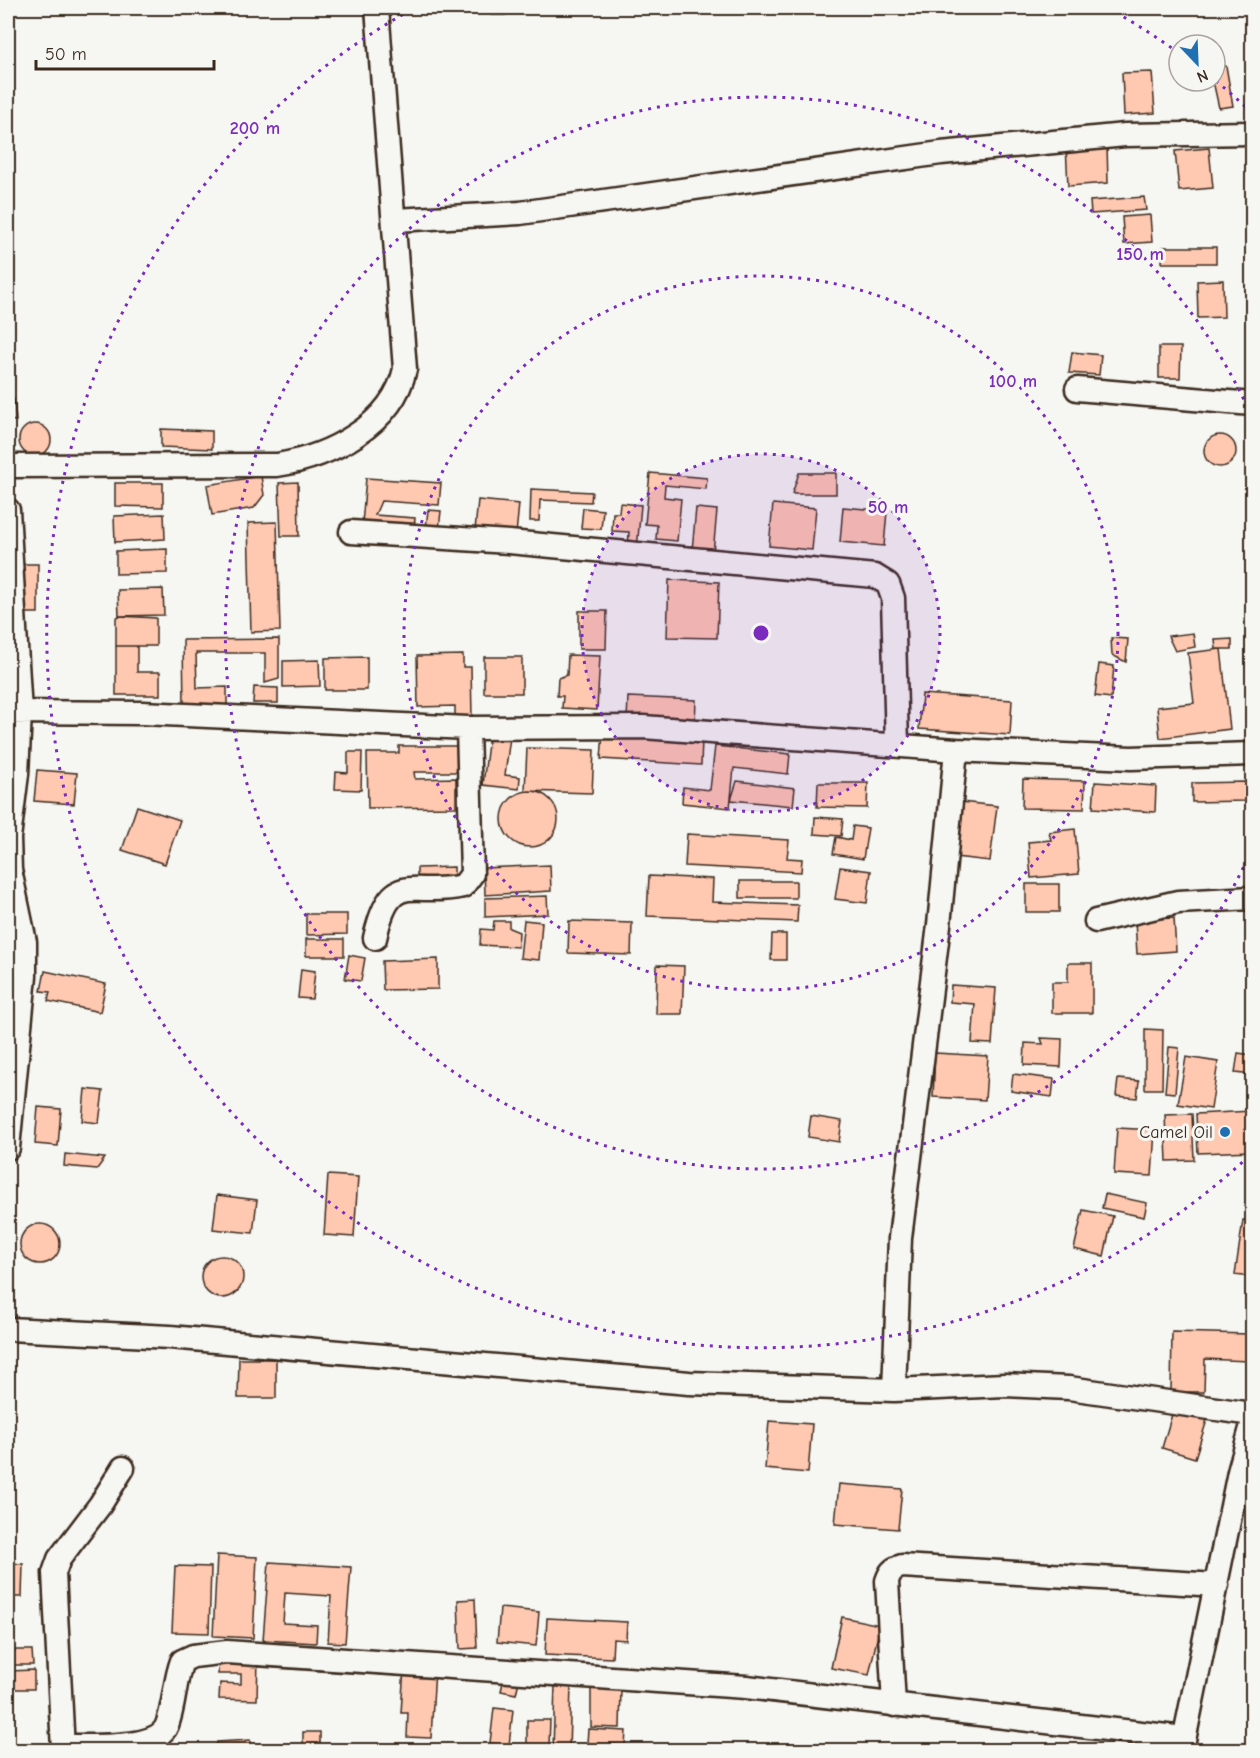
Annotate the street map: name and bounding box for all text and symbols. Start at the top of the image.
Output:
scale bar [36,33,214,71]
north arrow [1167,33,1227,93]
text: 50 m [45,44,87,65]
text: N [1194,66,1211,86]
text: 200 m [230,118,280,139]
text: 150 m [1116,244,1164,265]
text: 100 m [989,371,1037,392]
text: 50 m [868,497,908,518]
centre of rings [751,623,771,643]
place label: Camel Oil [1139,1122,1213,1143]
marker: Camel Oil [1218,1125,1232,1139]

